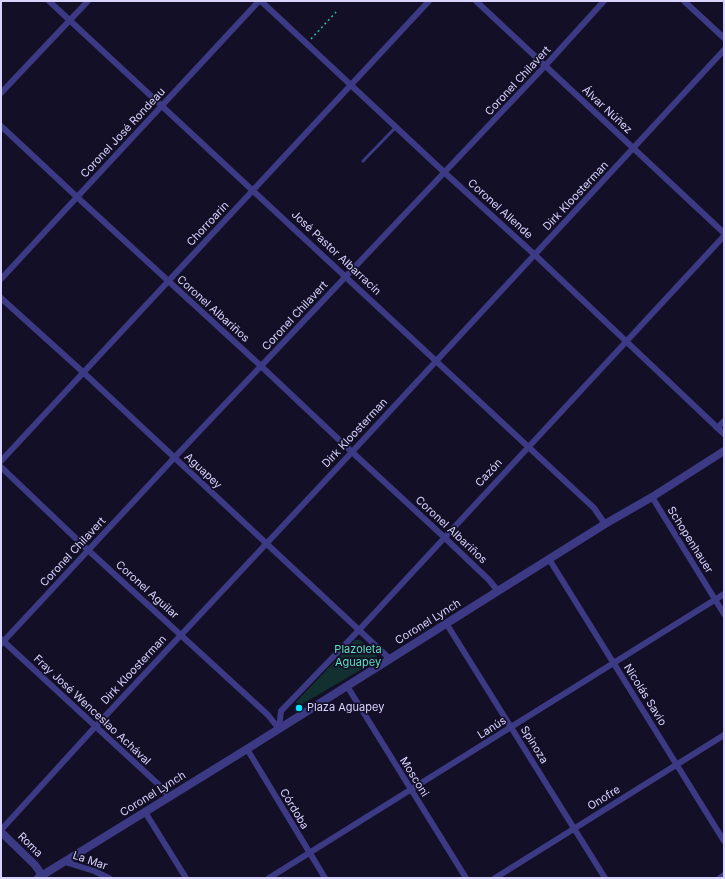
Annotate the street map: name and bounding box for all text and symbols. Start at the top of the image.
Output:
street label: Coronel Chilavert [482,44,554,118]
street label: Álvar Núñez [579,84,635,136]
street label: Coronel José Rondeau [78,85,168,181]
street label: Dirk Kloosterman [541,159,611,233]
street label: Coronel Allende [465,176,535,242]
street label: Chorroarin [184,199,232,249]
street label: José Pastor Albarracín [288,208,384,298]
street label: Coronel Albariños [174,273,252,345]
street label: Coronel Chilavert [259,279,331,353]
street label: Dirk Kloosterman [320,396,390,470]
street label: Aguapey [182,450,224,492]
street label: Cazón [473,456,505,490]
street label: Coronel Albariños [412,493,490,567]
street label: Schopenhauer [664,504,716,576]
street label: Coronel Chilavert [37,515,109,589]
street label: Coronel Aguilar [113,558,181,622]
street label: Coronel Lynch [393,597,463,647]
street label: Dirk Kloosterman [99,633,169,707]
park label: Plazoleta Aguapey [334,643,382,669]
street label: Fray José Wenceslao Achával [31,652,153,768]
street label: Nicolás Savio [621,662,669,728]
place label: Plaza Aguapey [307,701,384,715]
marker: Plaza Aguapey [294,703,304,713]
street label: Lanús [475,714,509,742]
street label: Spinoza [517,724,551,766]
street label: Mosconi [397,755,431,799]
street label: Coronel Lynch [118,769,188,819]
street label: Onofre [585,783,623,813]
street label: Córdoba [277,786,311,832]
street label: Roma [15,830,45,860]
street label: La Mar [71,849,109,873]

